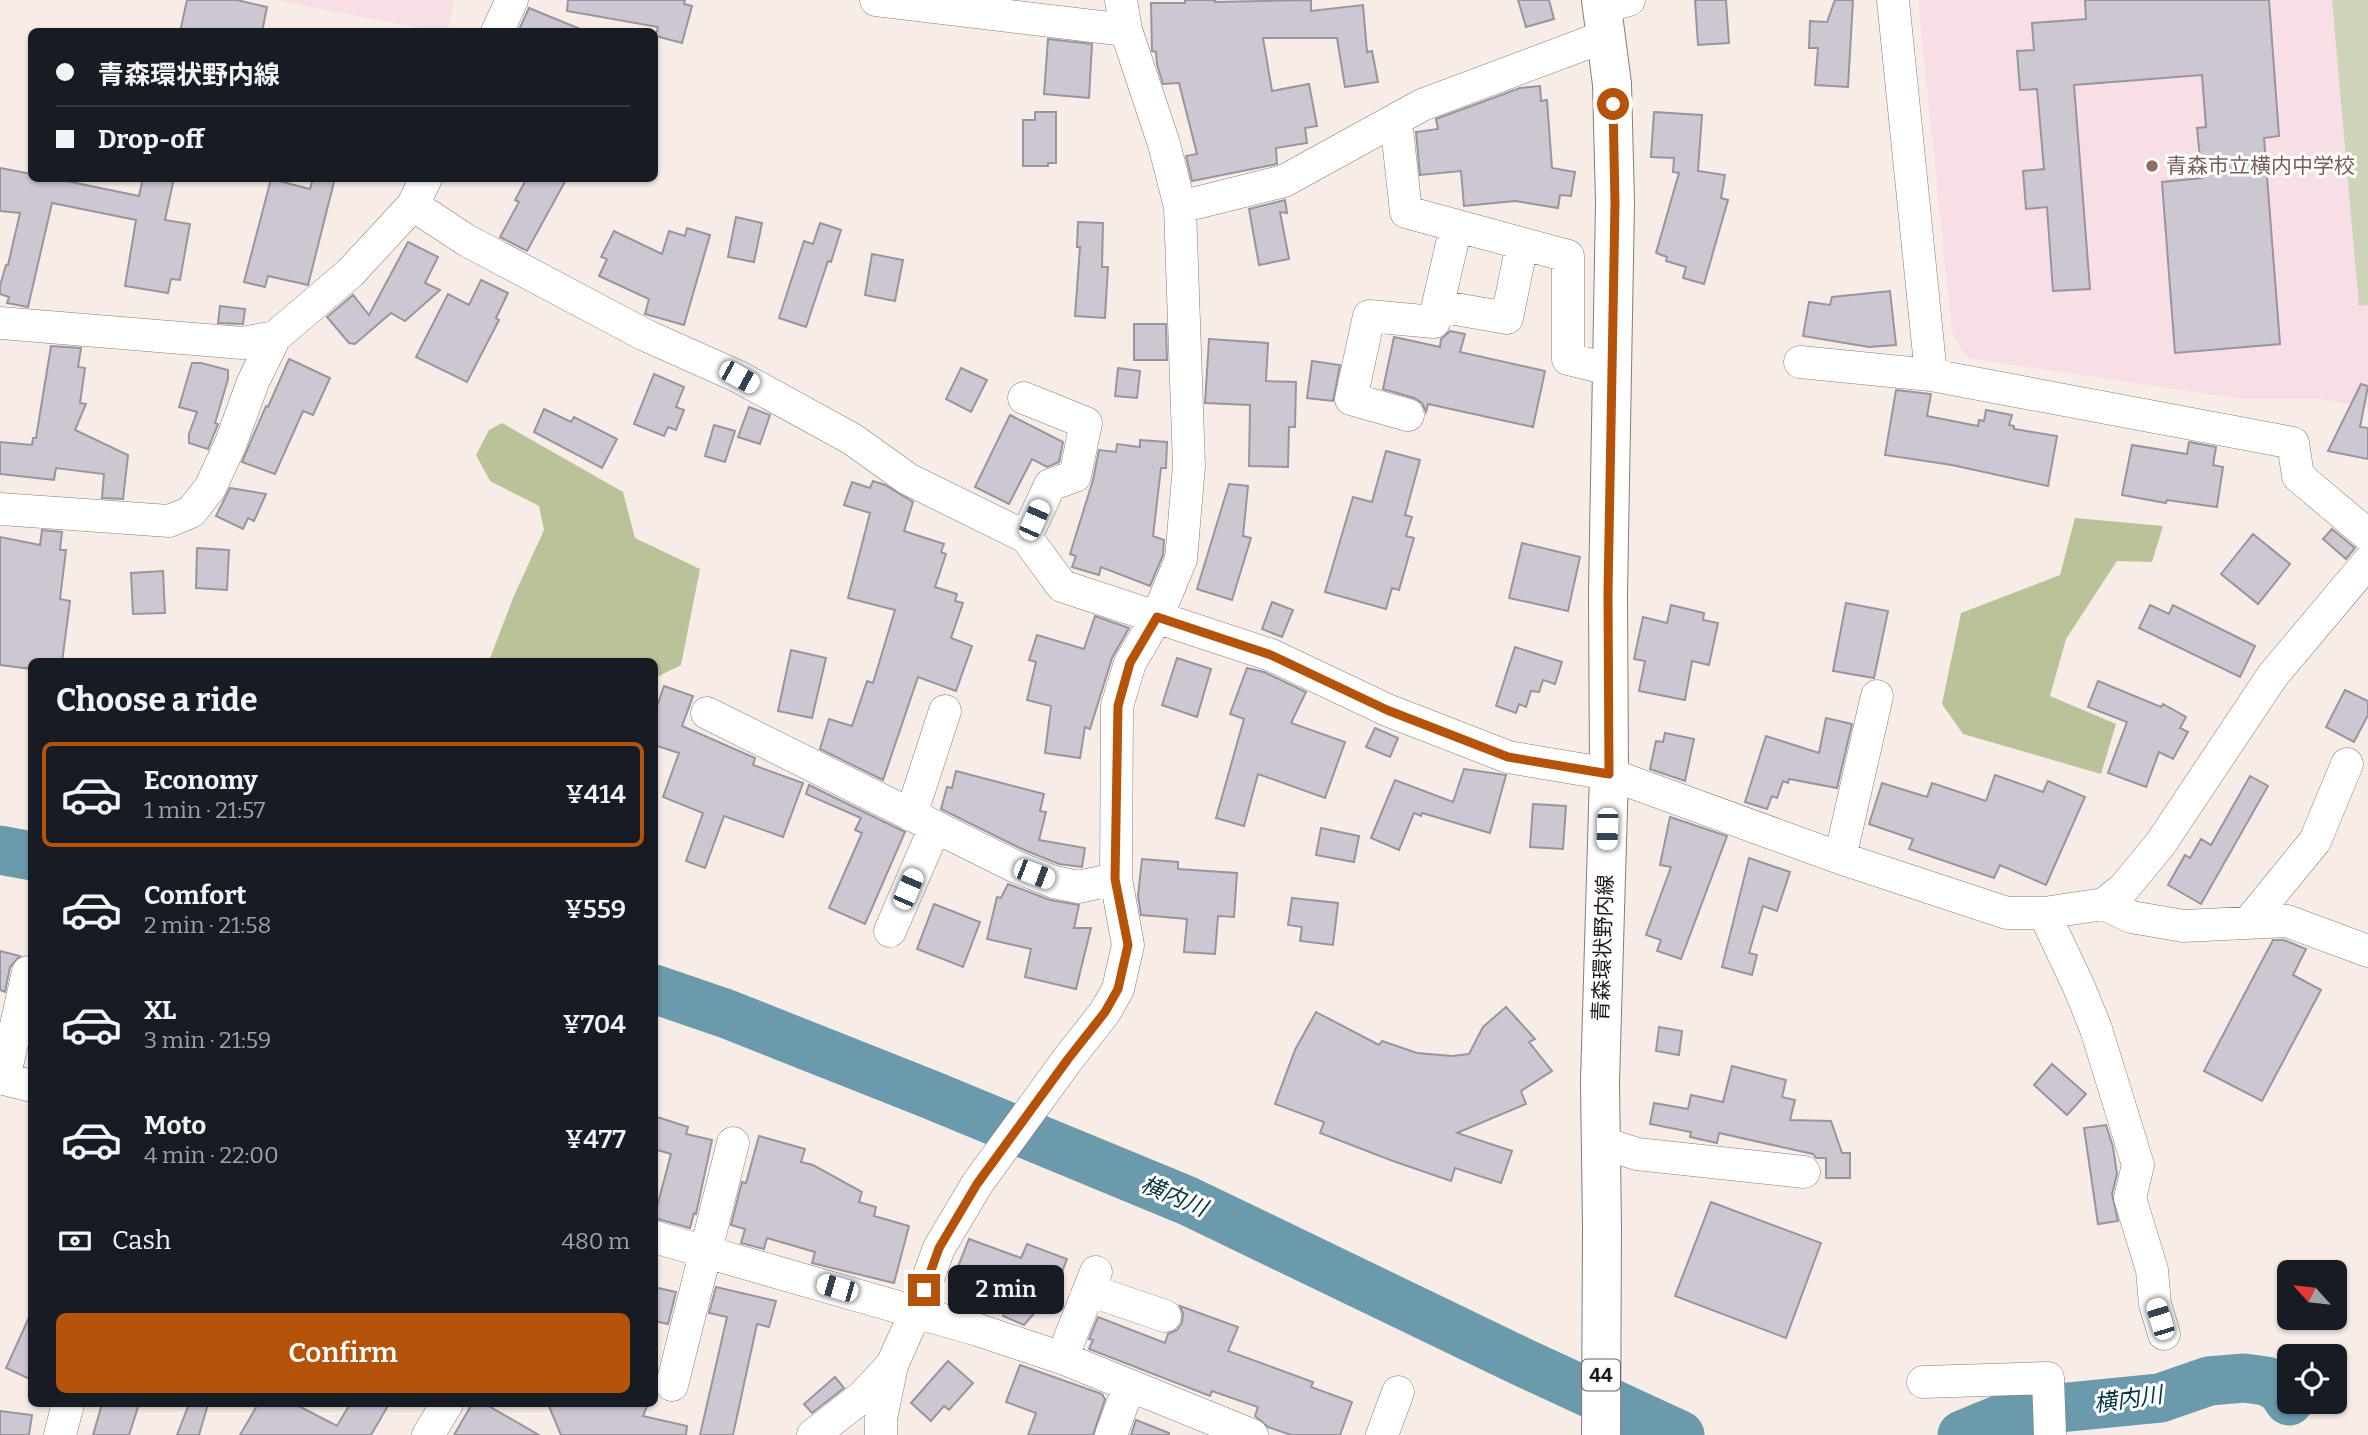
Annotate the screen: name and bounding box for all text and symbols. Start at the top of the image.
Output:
text: 青森環状野内線 [98,60,280,91]
route start [1597,88,1629,120]
text: Drop-off [98,124,204,155]
place label: 青森市立横内中学校 [2166,153,2355,179]
marker: 青森市立横内中学校 [2144,158,2160,174]
car [716,358,763,396]
car [1016,497,1053,543]
text: Choose a ride [56,681,257,719]
icon: car [60,763,123,826]
text: Economy [144,765,258,796]
text: ¥414 [565,779,626,810]
text: 1 min · 21:57 [144,796,265,824]
car [1596,808,1619,850]
car [1011,857,1058,891]
car [891,866,926,912]
street label: 青森環状野内線 [1587,874,1619,1022]
icon: car [60,878,123,941]
text: Comfort [144,880,247,911]
text: ¥559 [565,894,626,925]
text: 2 min · 21:58 [144,911,271,939]
icon: car [60,993,123,1056]
text: XL [144,995,176,1026]
text: ¥704 [563,1009,626,1040]
text: 3 min · 21:59 [144,1026,271,1054]
icon: car [60,1108,123,1171]
text: Moto [144,1110,206,1141]
text: ¥477 [565,1124,626,1155]
text: 4 min · 22:00 [144,1141,279,1169]
water label: 横内川 [1137,1170,1214,1224]
icon: cash [56,1222,94,1260]
text: Cash [112,1225,171,1256]
text: 480 m [561,1227,630,1255]
north arrow [2277,1260,2347,1330]
map controls [2277,1260,2347,1414]
callout: 2 min [948,1266,1064,1314]
car [814,1272,861,1304]
route end [908,1274,940,1306]
text: 2 min [976,1275,1036,1303]
car [2144,1296,2177,1342]
button: Confirm [56,1313,630,1393]
button: locate [2277,1344,2347,1414]
road number: 44 [1582,1359,1620,1390]
water label: 横内川 [2092,1380,2167,1418]

